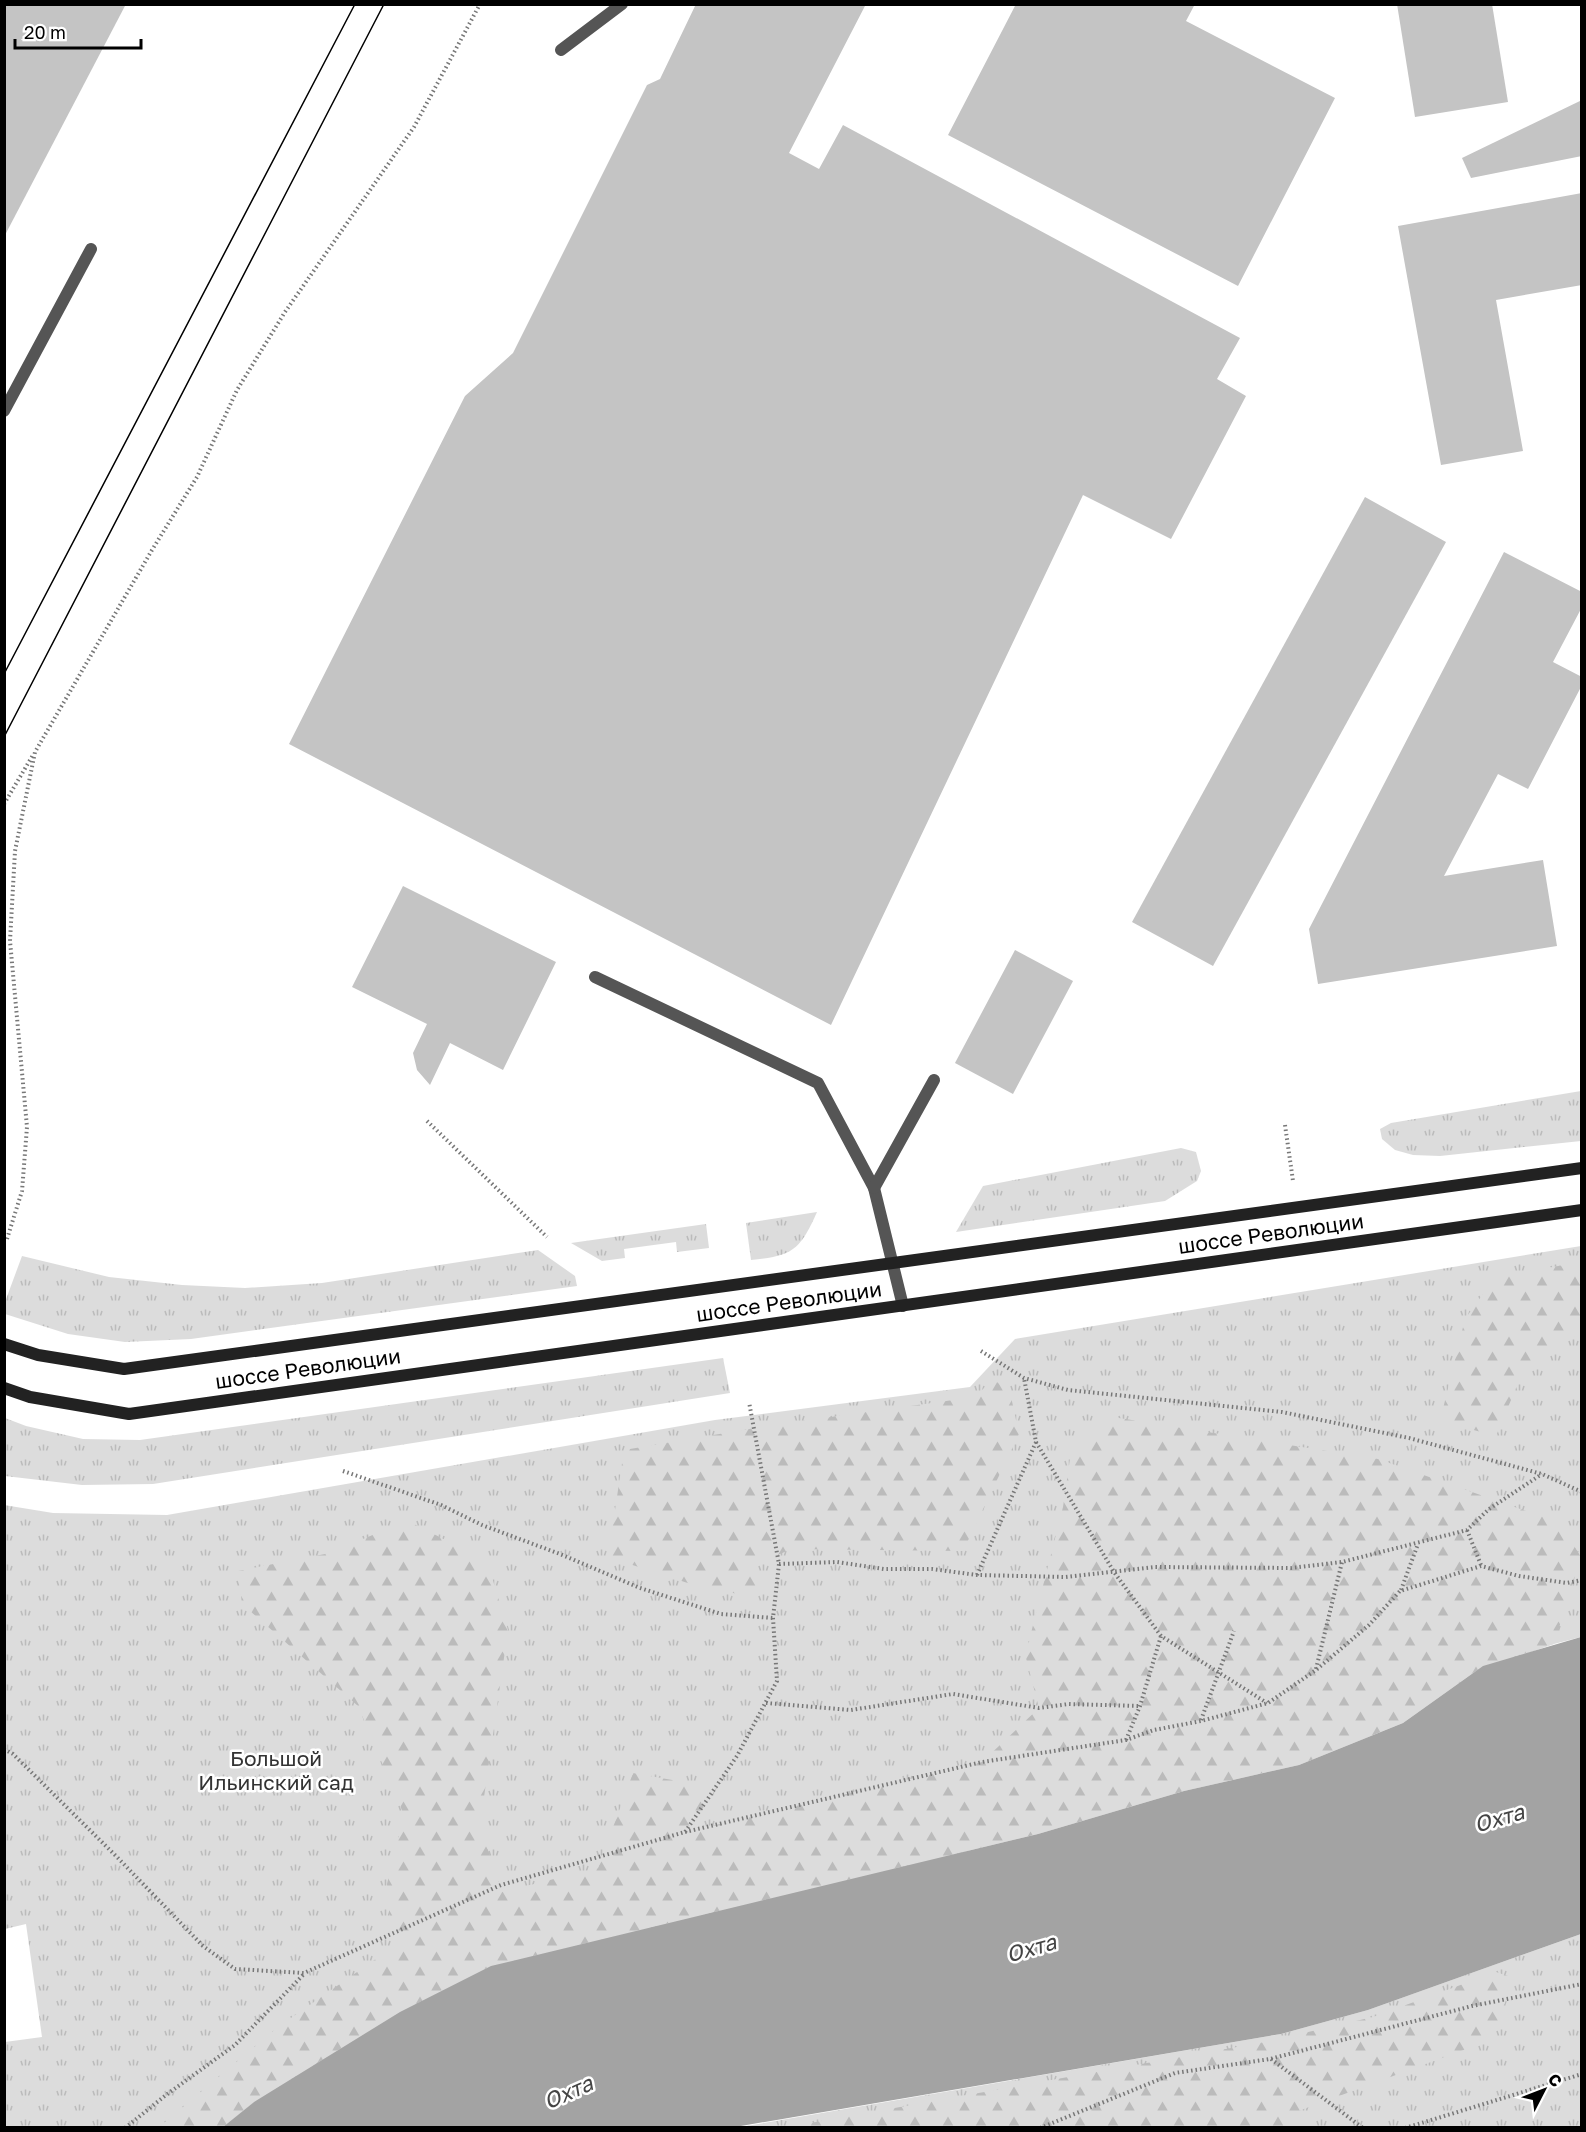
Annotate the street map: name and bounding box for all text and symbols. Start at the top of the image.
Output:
scale bar [15,12,141,50]
text: 20 m [24,21,66,43]
street label: шоссе Революции [1176,1207,1365,1259]
street label: шоссе Революции [694,1275,883,1327]
street label: шоссе Революции [213,1342,402,1394]
park label: Большой Ильинский сад [198,1745,354,1795]
water label: Охта [1471,1797,1529,1838]
water label: Охта [1003,1927,1061,1968]
north arrow [1514,2060,1574,2120]
water label: Охта [539,2068,598,2114]
text: С [1544,2069,1566,2091]

